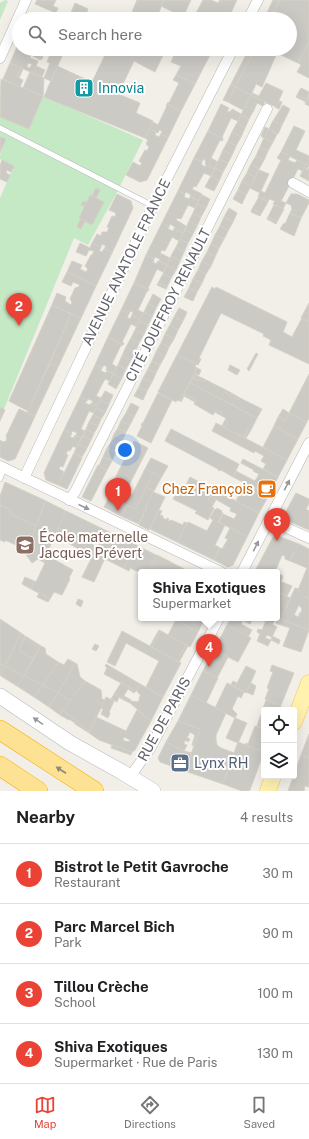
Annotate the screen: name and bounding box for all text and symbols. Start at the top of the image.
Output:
search box [12,12,297,56]
icon: search [26,23,48,45]
text: Search here [58,26,142,43]
building icon: Innovia [73,77,95,99]
place label: Innovia [98,80,144,96]
street label: AVENUE ANATOLE FRANCE [79,176,173,348]
street label: CITÉ JOUFFROY RENAULT [121,225,214,384]
pin: 2 [6,293,32,326]
your location [115,440,135,460]
pin: 1 [105,478,131,511]
cafe icon: Chez François [256,478,278,500]
one-way arrow [284,479,290,491]
place label: Chez François [162,481,253,497]
one-way arrow [78,504,90,510]
pin: 3 [264,508,290,541]
place label: École maternelle Jacques Prévert [39,528,148,561]
school or university icon: École maternelle Jacques Prévert [14,534,36,556]
one-way arrow [253,540,259,552]
popup [138,569,280,621]
text: Shiva Exotiques [152,579,266,596]
text: Supermarket [152,596,231,611]
pin: 4 [196,634,222,667]
street label: RUE DE PARIS [134,674,194,764]
map controls [261,707,297,779]
button: locate [261,707,297,743]
one-way arrow [33,717,43,725]
button: layers [261,743,297,779]
office icon: Lynx RH [169,752,191,774]
place label: Lynx RH [194,755,248,771]
one-way arrow [56,766,66,774]
text: Nearby [16,807,75,827]
text: 4 results [240,810,293,825]
text: Bistrot le Petit Gavroche [54,858,229,875]
text: 1 [26,866,32,881]
text: 30 m [263,866,293,881]
text: Restaurant [54,875,120,890]
text: Parc Marcel Bich [54,918,175,935]
text: 2 [25,926,33,941]
text: 90 m [263,926,293,941]
text: Park [54,935,82,950]
text: Tillou Crèche [54,978,149,995]
text: 3 [25,986,33,1001]
text: 100 m [257,986,293,1001]
text: School [54,995,96,1010]
text: Shiva Exotiques [54,1038,168,1055]
text: 4 [25,1046,33,1061]
text: 130 m [257,1046,293,1061]
text: Supermarket · Rue de Paris [54,1055,217,1070]
tab: Map [34,1094,56,1130]
tab: Directions [124,1094,176,1130]
tab: Saved [244,1094,275,1130]

